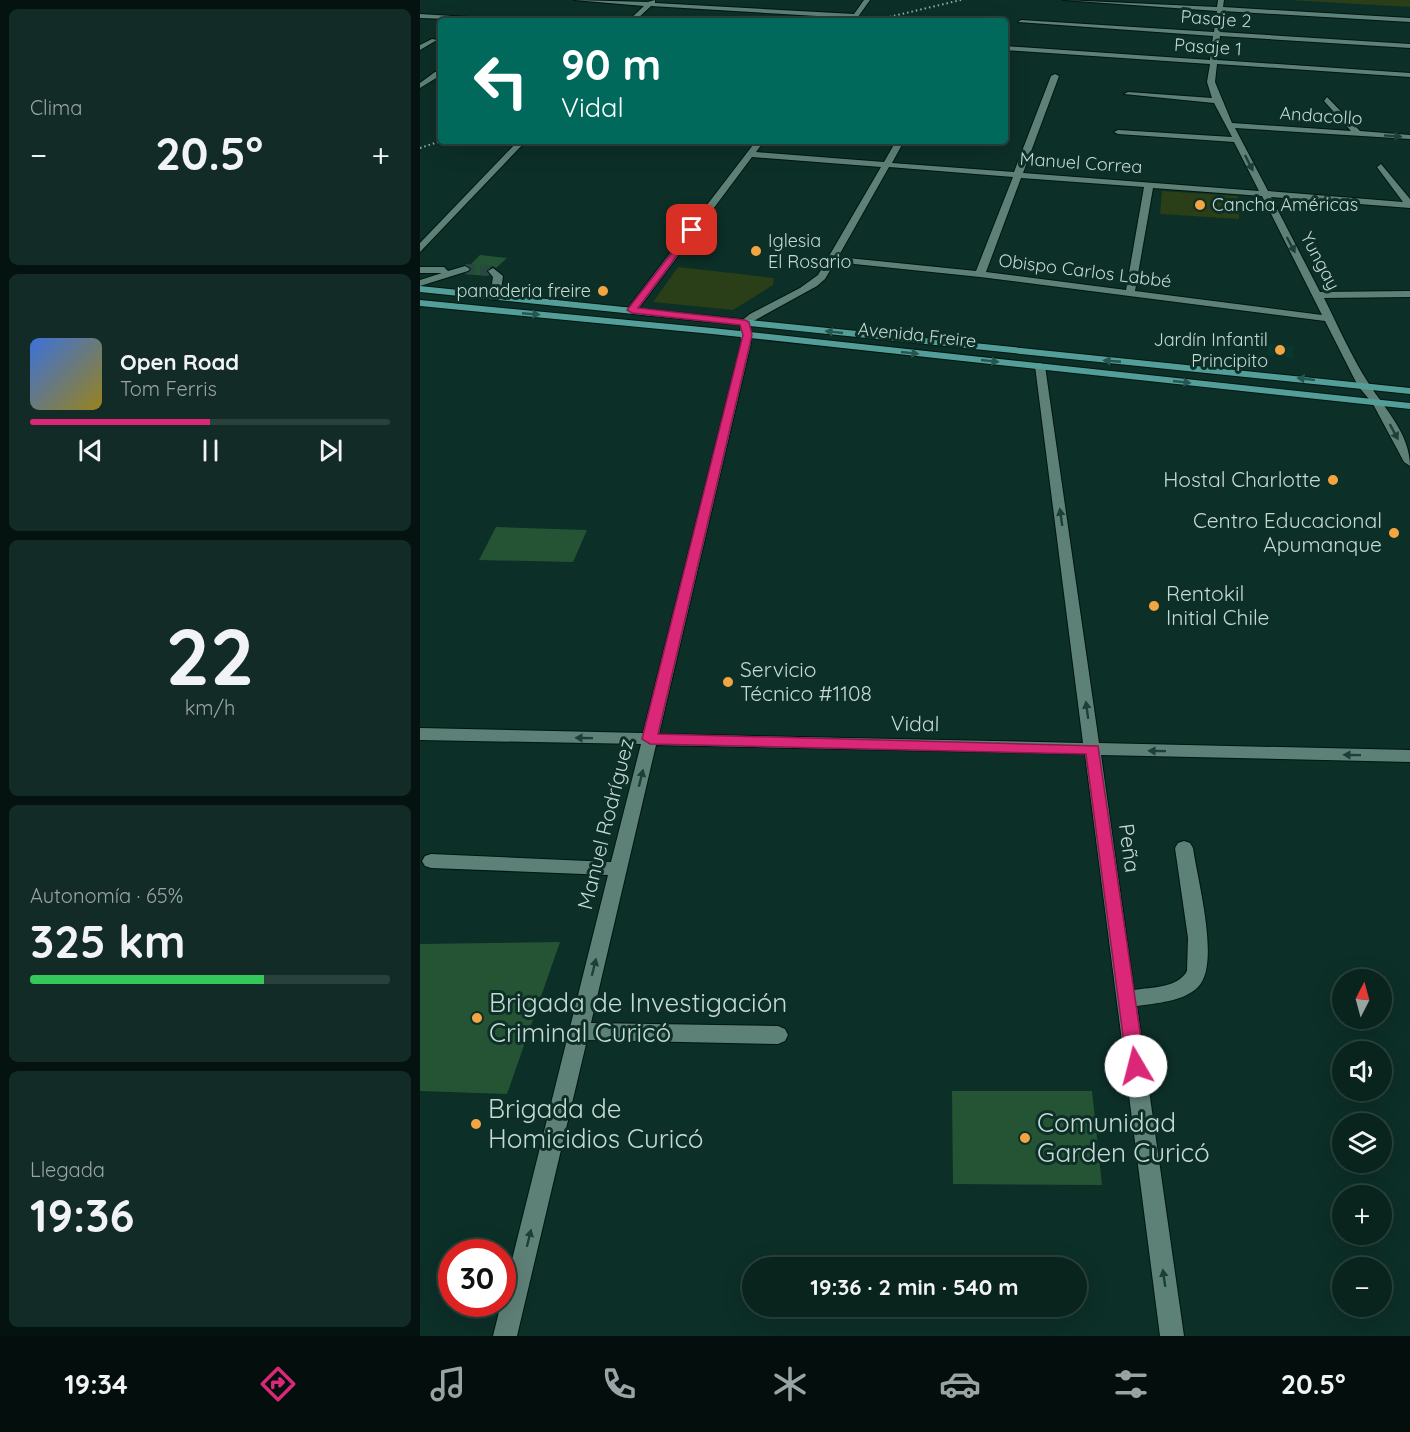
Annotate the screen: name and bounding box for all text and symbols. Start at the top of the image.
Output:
street label: Pasaje 2 [1180,5,1252,32]
street label: Pasaje 1 [1173,33,1243,60]
text: 90 m [561,38,661,91]
icon: left [462,42,540,120]
text: Vidal [561,90,624,124]
text: Clima [30,95,82,120]
street label: Andacollo [1279,101,1363,130]
text: 20.5° [155,125,263,181]
one-way arrow [1384,131,1403,140]
text: − [30,134,47,175]
text: + [371,134,390,175]
street label: Manuel Correa [1019,147,1143,178]
one-way arrow [1244,155,1254,172]
place label: Cancha Américas [1212,193,1358,216]
marker: Cancha Américas [1193,198,1207,212]
pin [666,204,717,255]
icon: arrive [675,213,708,246]
street label: Yungay [1296,228,1345,294]
place label: Iglesia El Rosario [768,229,851,273]
one-way arrow [1287,237,1296,254]
marker: Iglesia El Rosario [749,244,763,258]
street label: Obispo Carlos Labbé [997,248,1173,293]
place label: panaderia freire [456,279,591,302]
marker: panaderia freire [596,284,610,298]
one-way arrow [522,309,541,319]
street label: Avenida Freire [857,317,977,352]
one-way arrow [825,327,844,337]
place label: Jardín Infantil Principito [1153,328,1268,372]
marker: Jardín Infantil Principito [1273,343,1287,357]
text: Open Road [120,348,239,376]
one-way arrow [901,348,920,357]
one-way arrow [981,356,1000,366]
one-way arrow [1102,356,1121,366]
one-way arrow [1296,374,1315,384]
text: Tom Ferris [120,376,217,401]
one-way arrow [1172,377,1191,386]
one-way arrow [1389,424,1399,441]
icon: previous [74,434,107,467]
icon: pause [194,434,227,467]
icon: next [314,434,347,467]
place label: Hostal Charlotte [1163,466,1321,492]
marker: Hostal Charlotte [1326,473,1340,487]
one-way arrow [1057,507,1066,526]
place label: Centro Educacional Apumanque [1193,507,1382,557]
marker: Centro Educacional Apumanque [1387,526,1401,540]
place label: Rentokil Initial Chile [1166,580,1269,630]
marker: Rentokil Initial Chile [1147,599,1161,613]
text: 22 [166,607,254,705]
place label: Servicio Técnico #1108 [740,656,872,706]
marker: Servicio Técnico #1108 [721,675,735,689]
text: km/h [185,695,235,720]
one-way arrow [1083,701,1092,720]
street label: Vidal [890,710,940,736]
one-way arrow [574,733,593,743]
street label: Manuel Rodríguez [571,736,639,912]
one-way arrow [1147,746,1166,756]
one-way arrow [1342,750,1361,760]
one-way arrow [636,768,646,787]
street label: Peña [1114,822,1146,874]
text: Autonomía · 65% [30,883,183,908]
text: 325 km [30,913,185,969]
one-way arrow [590,958,600,976]
north arrow [1332,969,1392,1029]
map controls [1332,969,1392,1317]
place label: Brigada de Investigación Criminal Curicó [489,986,787,1049]
marker: Brigada de Investigación Criminal Curicó [470,1011,484,1025]
position arrow [1104,1034,1168,1098]
button: sound [1332,1041,1392,1101]
place label: Brigada de Homicidios Curicó [488,1092,704,1155]
place label: Comunidad Garden Curicó [1037,1106,1210,1169]
button: layers [1332,1113,1392,1173]
marker: Brigada de Homicidios Curicó [469,1117,483,1131]
marker: Comunidad Garden Curicó [1018,1131,1032,1145]
text: Llegada [30,1157,105,1182]
button: + [1332,1185,1392,1245]
text: 19:36 [30,1187,134,1243]
one-way arrow [524,1229,534,1248]
speed limit sign: 30 [438,1239,516,1317]
button: − [1332,1257,1392,1317]
one-way arrow [1160,1268,1169,1287]
text: 19:36 · 2 min · 540 m [810,1273,1019,1301]
icon: directions [257,1363,299,1405]
icon: music [427,1363,469,1405]
icon: phone [598,1363,640,1405]
icon: climate [769,1363,811,1405]
icon: car [939,1363,981,1405]
icon: filters [1110,1363,1152,1405]
text: 19:34 [64,1367,128,1401]
text: 20.5° [1281,1367,1346,1401]

